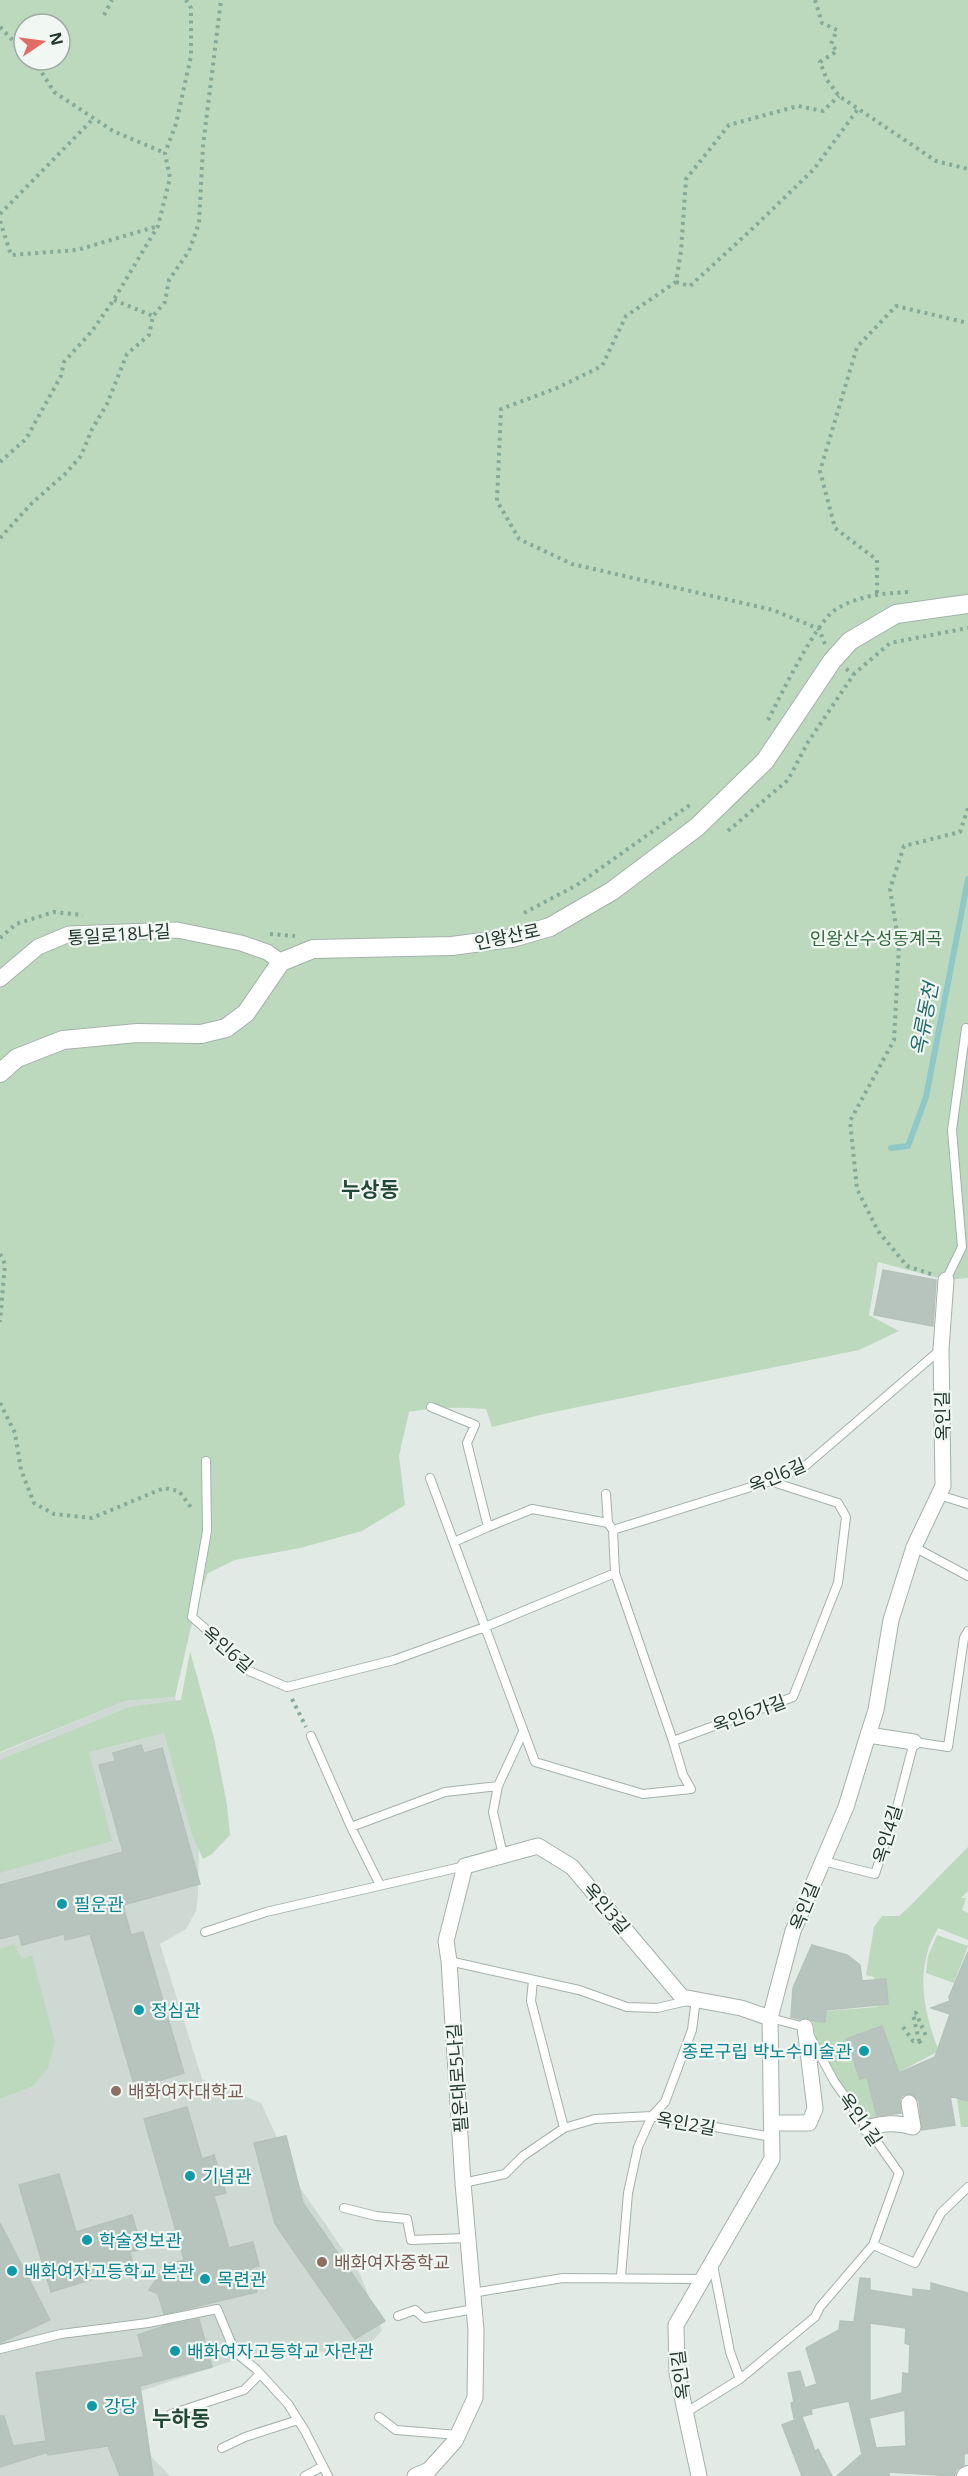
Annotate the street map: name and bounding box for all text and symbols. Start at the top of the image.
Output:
north arrow [12,12,72,72]
text: N [44,30,69,47]
street label: 인왕산로 [472,917,542,955]
street label: 통일로18나길 [67,918,171,950]
park label: 인왕산수성동계곡 [810,926,942,950]
water label: 옥류동천 [904,978,945,1058]
district label: 누상동 [341,1175,399,1203]
street label: 옥인길 [930,1391,954,1441]
street label: 옥인6길 [745,1452,809,1498]
street label: 옥인6길 [197,1620,259,1678]
street label: 옥인6가길 [709,1689,789,1737]
street label: 옥인4길 [867,1802,907,1866]
street label: 옥인3길 [579,1877,635,1939]
street label: 옥인길 [784,1878,824,1934]
place label: 필운관 [74,1892,124,1916]
marker: 필운관 [55,1897,69,1911]
place label: 정심관 [151,1998,201,2022]
marker: 정심관 [132,2003,146,2017]
street label: 필운대로5나길 [441,2022,473,2134]
place label: 종로구립 박노수미술관 [682,2039,852,2063]
marker: 종로구립 박노수미술관 [857,2044,871,2058]
place label: 배화여자대학교 [128,2079,244,2103]
marker: 배화여자대학교 [109,2084,123,2098]
street label: 옥인1길 [834,2088,888,2150]
street label: 옥인2길 [654,2106,718,2140]
place label: 기념관 [202,2164,252,2188]
marker: 기념관 [183,2169,197,2183]
place label: 학술정보관 [99,2228,182,2252]
marker: 학술정보관 [80,2233,94,2247]
place label: 배화여자중학교 [334,2250,450,2274]
marker: 배화여자중학교 [315,2255,329,2269]
place label: 배화여자고등학교 본관 [24,2259,195,2283]
marker: 배화여자고등학교 본관 [5,2264,19,2278]
place label: 목련관 [217,2267,267,2291]
marker: 목련관 [198,2272,212,2286]
place label: 배화여자고등학교 자란관 [187,2339,374,2363]
marker: 배화여자고등학교 자란관 [168,2344,182,2358]
street label: 옥인길 [665,2349,695,2401]
place label: 강당 [104,2394,137,2418]
marker: 강당 [85,2399,99,2413]
district label: 누하동 [152,2404,210,2432]

